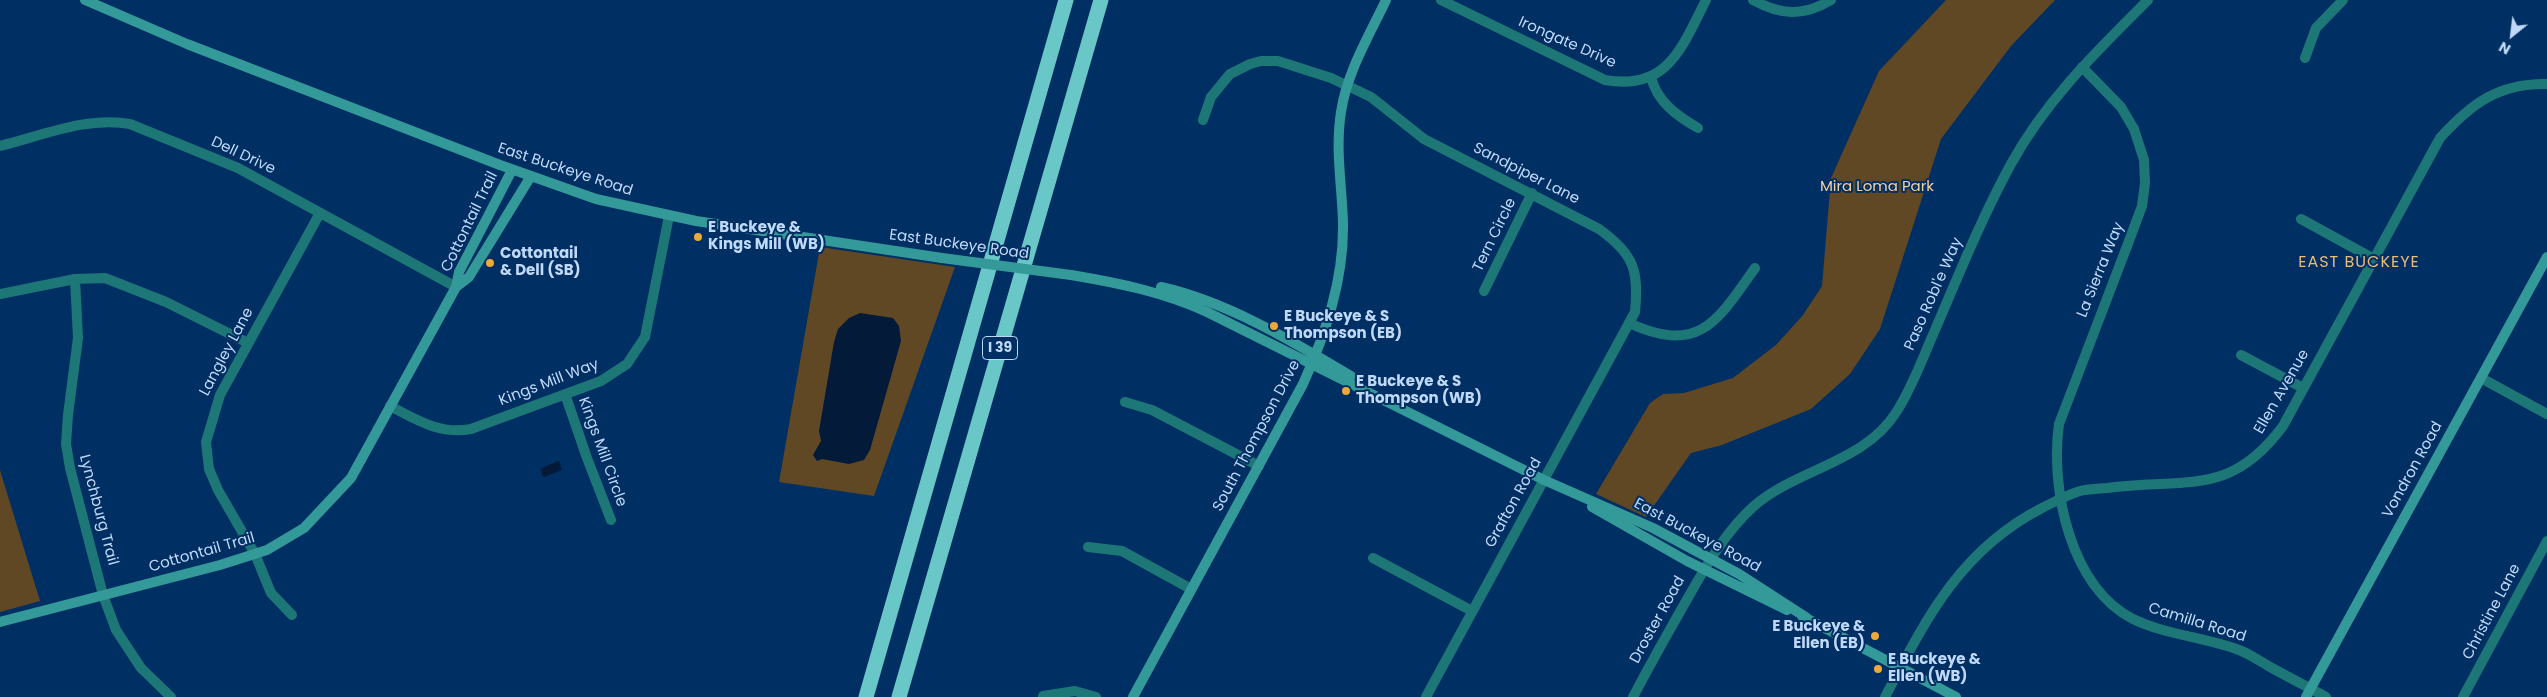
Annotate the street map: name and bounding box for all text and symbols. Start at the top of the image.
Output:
north arrow [2487,10,2537,60]
street label: Irongate Drive [1515,13,1619,73]
text: N [2495,37,2514,59]
street label: Dell Drive [208,133,278,179]
street label: Sandpiper Lane [1470,139,1582,209]
street label: East Buckeye Road [495,140,635,200]
street label: Cottontail Trail [438,169,502,275]
park label: Mira Loma Park [1820,178,1934,196]
street label: Tern Circle [1469,195,1521,275]
place label: E Buckeye & Kings Mill (WB) [708,219,825,254]
street label: La Sierra Way [2074,220,2128,320]
street label: East Buckeye Road [888,226,1030,264]
marker: E Buckeye & Kings Mill (WB) [692,231,704,243]
street label: Paso Robl'e Way [1901,235,1967,353]
place label: Cottontail & Dell (SB) [500,245,581,280]
district label: EAST BUCKEYE [2297,253,2421,273]
marker: Cottontail & Dell (SB) [484,257,496,269]
street label: Langley Lane [196,305,258,399]
place label: E Buckeye & S Thompson (EB) [1284,308,1402,343]
marker: E Buckeye & S Thompson (EB) [1268,320,1280,332]
road number: I 39 [982,336,1018,359]
street label: Ellen Avenue [2251,347,2313,437]
street label: Kings Mill Way [497,356,601,410]
street label: South Thompson Drive [1209,357,1305,515]
place label: E Buckeye & S Thompson (WB) [1356,373,1482,408]
marker: E Buckeye & S Thompson (WB) [1340,385,1352,397]
street label: Kings Mill Circle [574,395,630,509]
street label: Vondron Road [2379,419,2447,521]
street label: Lynchburg Trail [75,453,121,567]
street label: Grafton Road [1482,455,1546,551]
street label: East Buckeye Road [1631,495,1763,577]
street label: Cottontail Trail [147,529,257,577]
street label: Christine Lane [2459,561,2525,663]
street label: Droster Road [1627,573,1689,667]
street label: Camilla Road [2146,600,2248,646]
place label: E Buckeye & Ellen (EB) [1772,618,1865,653]
marker: E Buckeye & Ellen (EB) [1869,630,1881,642]
place label: E Buckeye & Ellen (WB) [1888,651,1981,686]
marker: E Buckeye & Ellen (WB) [1872,663,1884,675]

